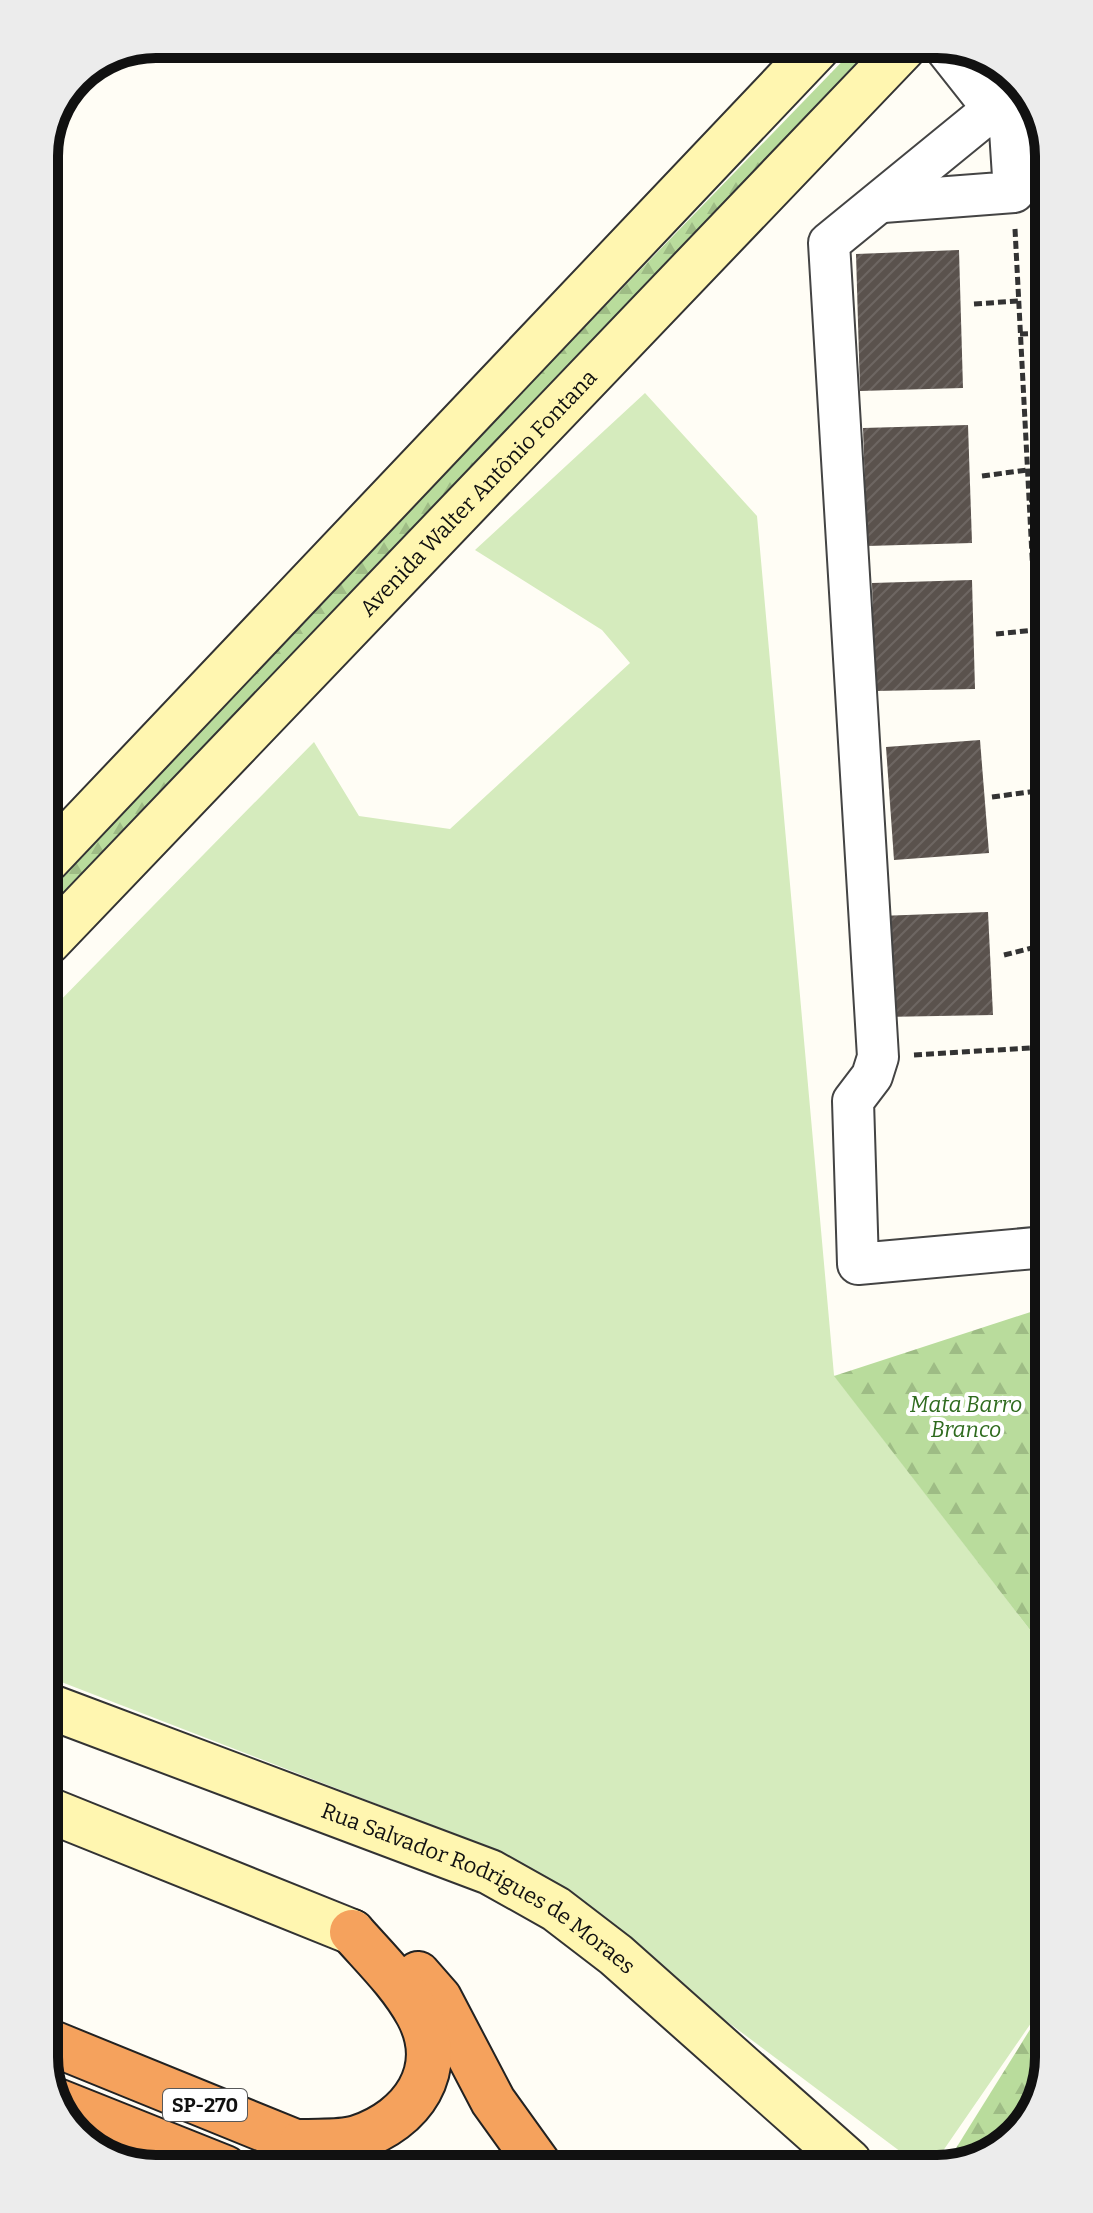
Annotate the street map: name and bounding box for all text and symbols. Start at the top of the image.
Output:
street label: Avenida Walter Antônio Fontana [354,364,602,622]
park label: Mata Barro Branco [910,1391,1022,1443]
street label: Rua Salvador Rodrigues de Moraes [318,1796,641,1979]
road number: SP-270 [163,2089,247,2121]

